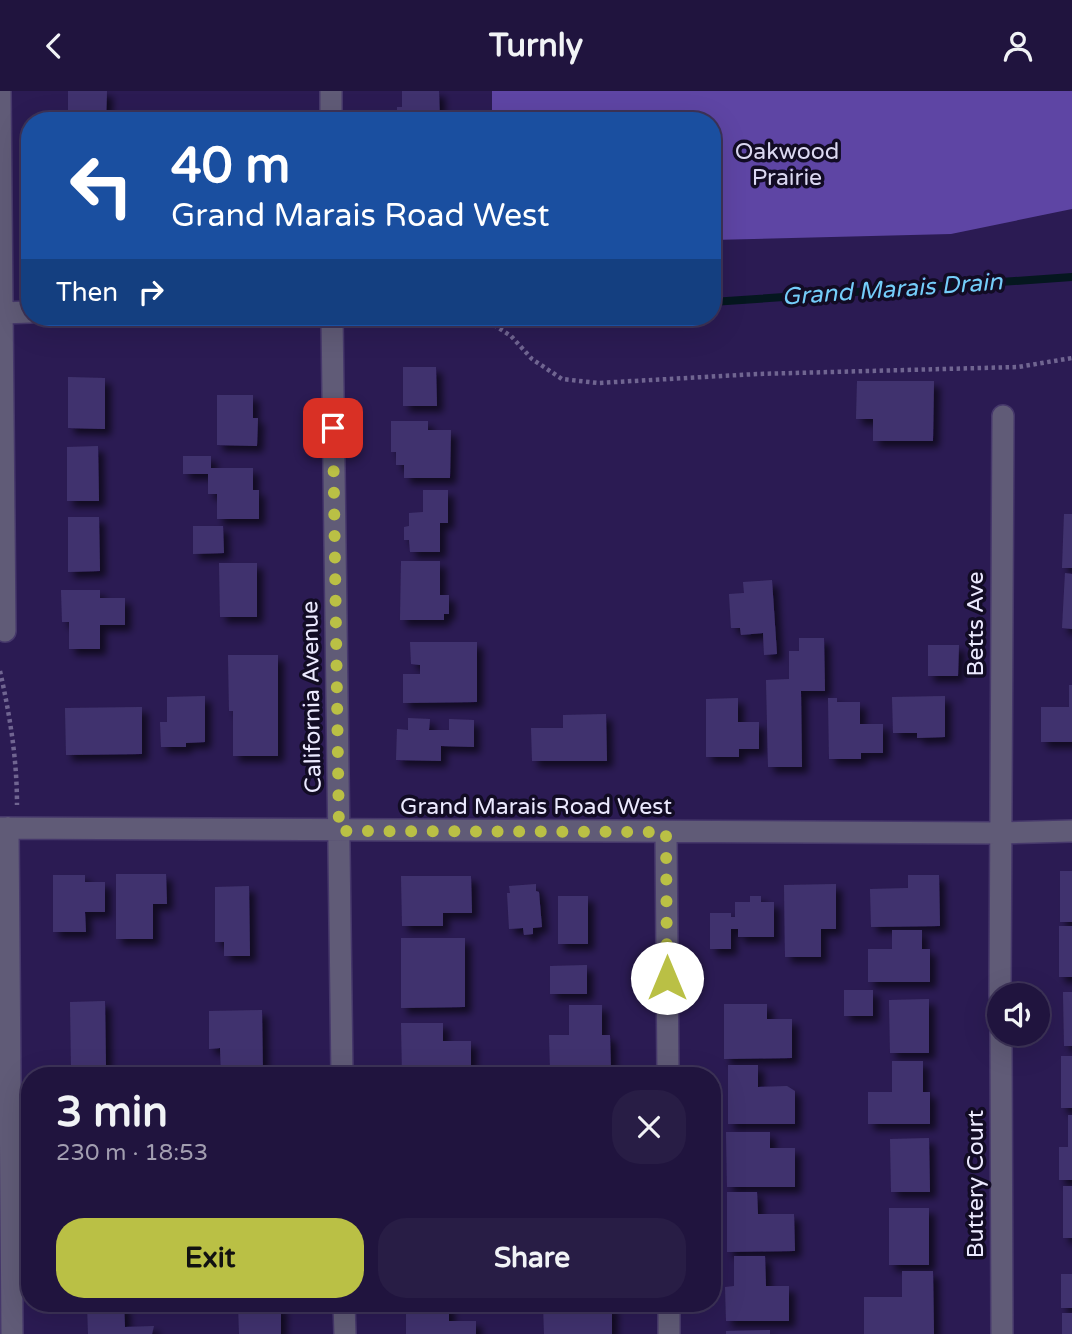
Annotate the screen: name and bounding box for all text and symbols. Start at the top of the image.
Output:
icon: back [35,27,73,65]
text: Turnly [489,27,583,65]
icon: person [999,27,1037,65]
text: 40 m [171,137,290,196]
park label: Oakwood Prairie [735,138,839,192]
icon: left [56,140,147,231]
text: Grand Marais Road West [171,197,549,235]
water label: Grand Marais Drain [781,267,1005,312]
icon: right [132,273,170,311]
text: Then [56,277,118,308]
pin [303,398,363,458]
icon: arrive [314,409,352,447]
street label: Betts Ave [962,572,990,676]
street label: California Avenue [296,601,328,793]
street label: Grand Marais Road West [400,793,672,821]
position arrow [630,941,704,1015]
map controls [987,983,1050,1046]
button: sound [987,983,1050,1046]
text: 3 min [56,1087,168,1138]
button: close [612,1090,686,1164]
street label: Buttery Court [962,1110,990,1258]
text: 230 m · 18:53 [56,1139,208,1167]
button: Exit [56,1218,364,1298]
button: Share [378,1218,686,1298]

